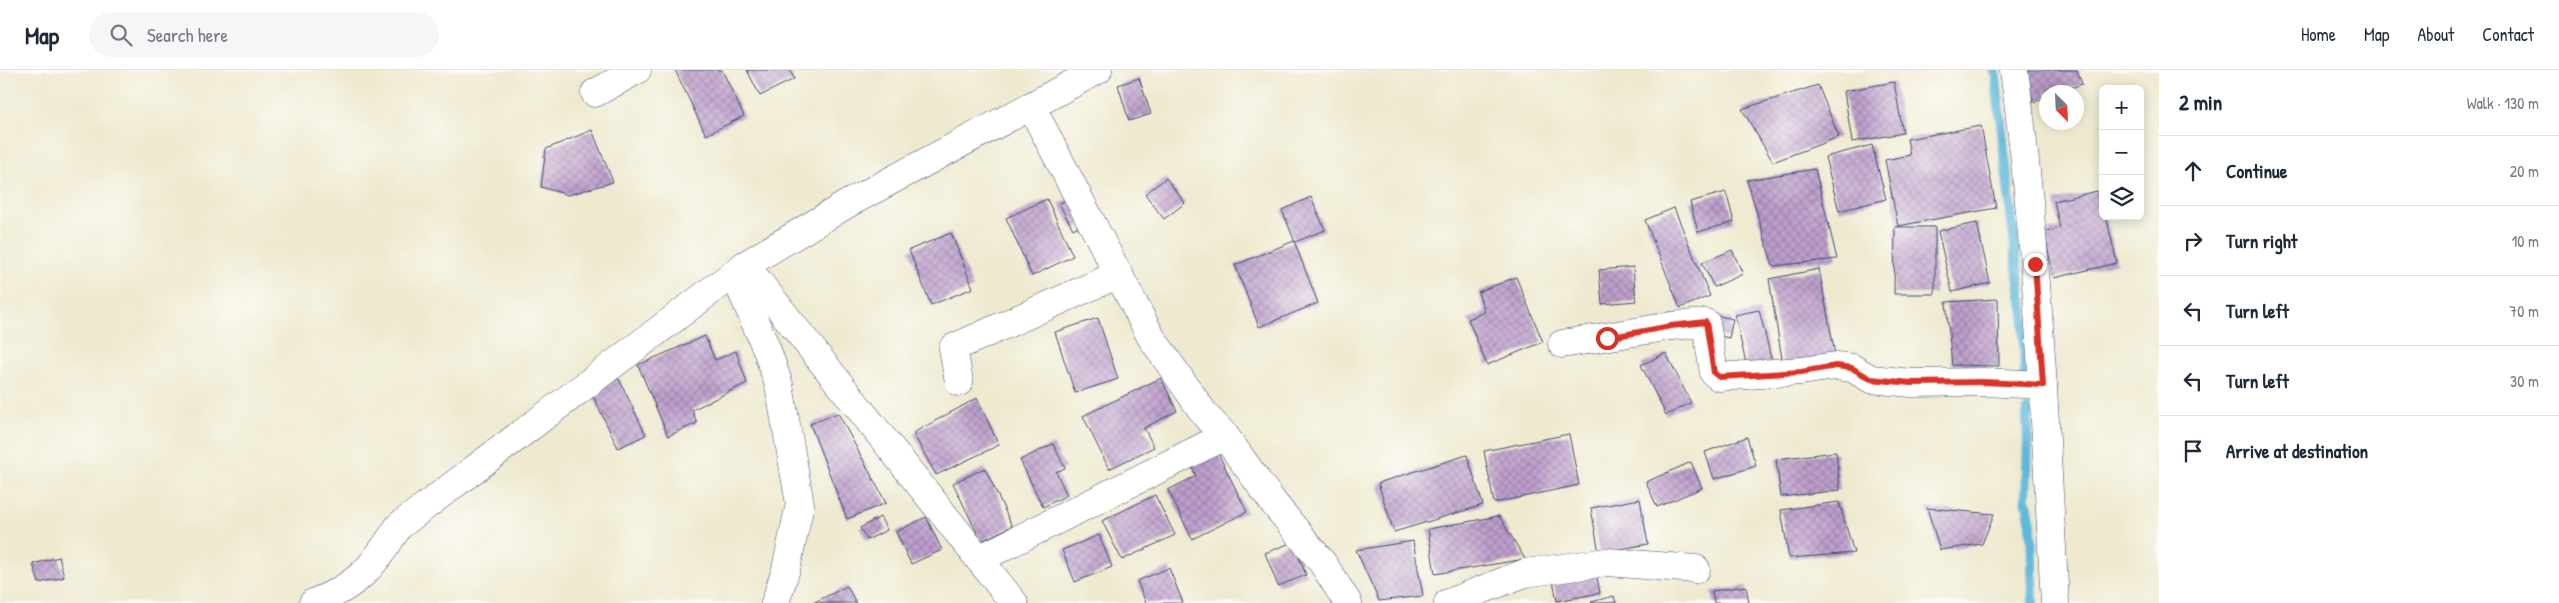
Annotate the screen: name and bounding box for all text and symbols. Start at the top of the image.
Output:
search box [89,12,439,57]
text: Map [25,19,59,51]
icon: search [107,21,135,49]
text: Search here [147,22,228,48]
text: Home [2301,22,2336,47]
text: Map [2364,22,2389,47]
text: About [2417,22,2454,47]
text: Contact [2482,22,2534,47]
north arrow [2039,85,2084,130]
map controls [2099,85,2144,220]
button: + [2099,85,2144,130]
text: 2 min [2179,88,2222,117]
text: Walk · 130 m [2467,92,2539,114]
button: − [2099,130,2144,175]
icon: ahead [2179,157,2207,185]
text: Continue [2226,158,2287,184]
text: 20 m [2510,160,2539,182]
button: layers [2099,175,2144,220]
icon: right [2179,227,2207,255]
text: Turn right [2226,228,2297,254]
text: 10 m [2511,230,2539,252]
route end [2024,253,2047,276]
icon: left [2179,297,2207,325]
text: Turn left [2226,298,2289,324]
text: 70 m [2509,300,2539,322]
route start [1596,327,1619,350]
icon: left [2179,367,2207,395]
text: Turn left [2226,368,2289,394]
text: 30 m [2510,370,2539,392]
icon: arrive [2179,437,2207,465]
text: Arrive at destination [2226,438,2368,464]

